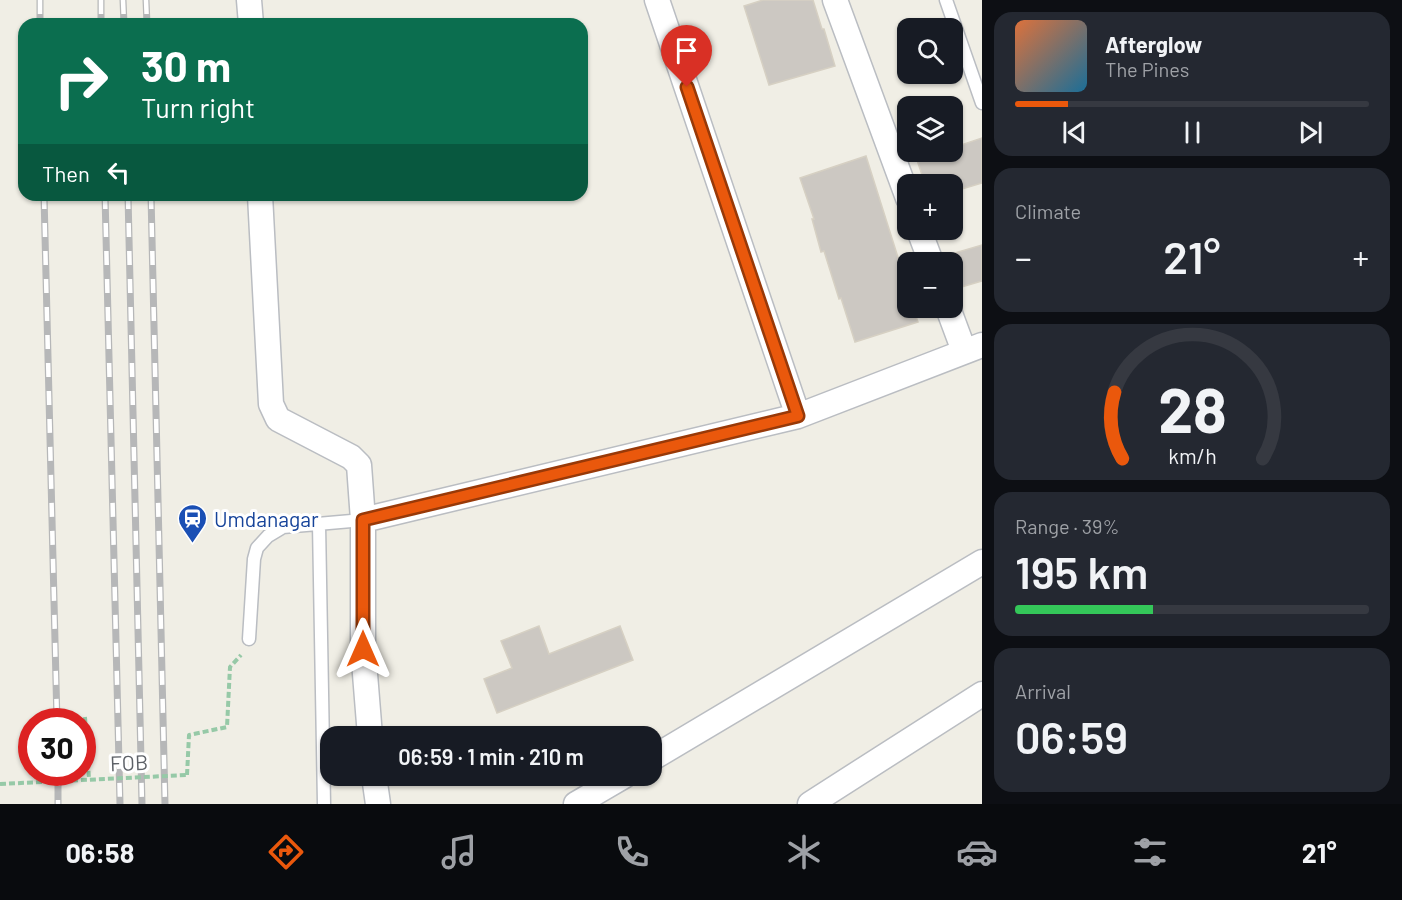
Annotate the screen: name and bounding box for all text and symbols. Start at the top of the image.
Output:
map controls [897,18,963,318]
button: search [897,18,963,84]
pin [661,25,712,87]
text: Afterglow [1105,31,1202,57]
icon: arrive [670,34,703,67]
text: 30 m [141,40,231,90]
icon: right [42,42,120,120]
text: The Pines [1105,57,1189,81]
text: Turn right [141,91,255,123]
button: layers [897,96,963,162]
icon: previous [1058,116,1091,149]
icon: pause [1176,116,1209,149]
icon: next [1294,116,1327,149]
icon: left [102,156,135,189]
text: Then [42,160,90,186]
button: + [897,174,963,240]
text: Climate [1015,199,1081,223]
text: 21° [1163,229,1221,283]
text: − [1015,237,1032,277]
text: + [1352,237,1369,277]
button: − [897,252,963,318]
text: 28 [1158,371,1226,445]
text: km/h [1168,443,1216,468]
station icon: Umdanagar [177,502,209,544]
place label: Umdanagar [214,506,319,531]
text: Range · 39% [1015,514,1119,538]
text: 195 km [1015,544,1148,598]
position arrow [331,617,395,681]
text: Arrival [1015,679,1071,703]
speed limit sign: 30 [18,708,96,786]
text: 06:59 [1015,709,1128,763]
text: 06:59 · 1 min · 210 m [398,743,584,769]
street label: FOB [110,749,148,775]
icon: directions [265,831,307,873]
icon: music [438,831,480,873]
icon: phone [611,831,653,873]
icon: climate [783,831,825,873]
icon: car [956,831,998,873]
icon: filters [1129,831,1171,873]
text: 06:58 [65,836,134,868]
text: 21° [1302,836,1337,868]

